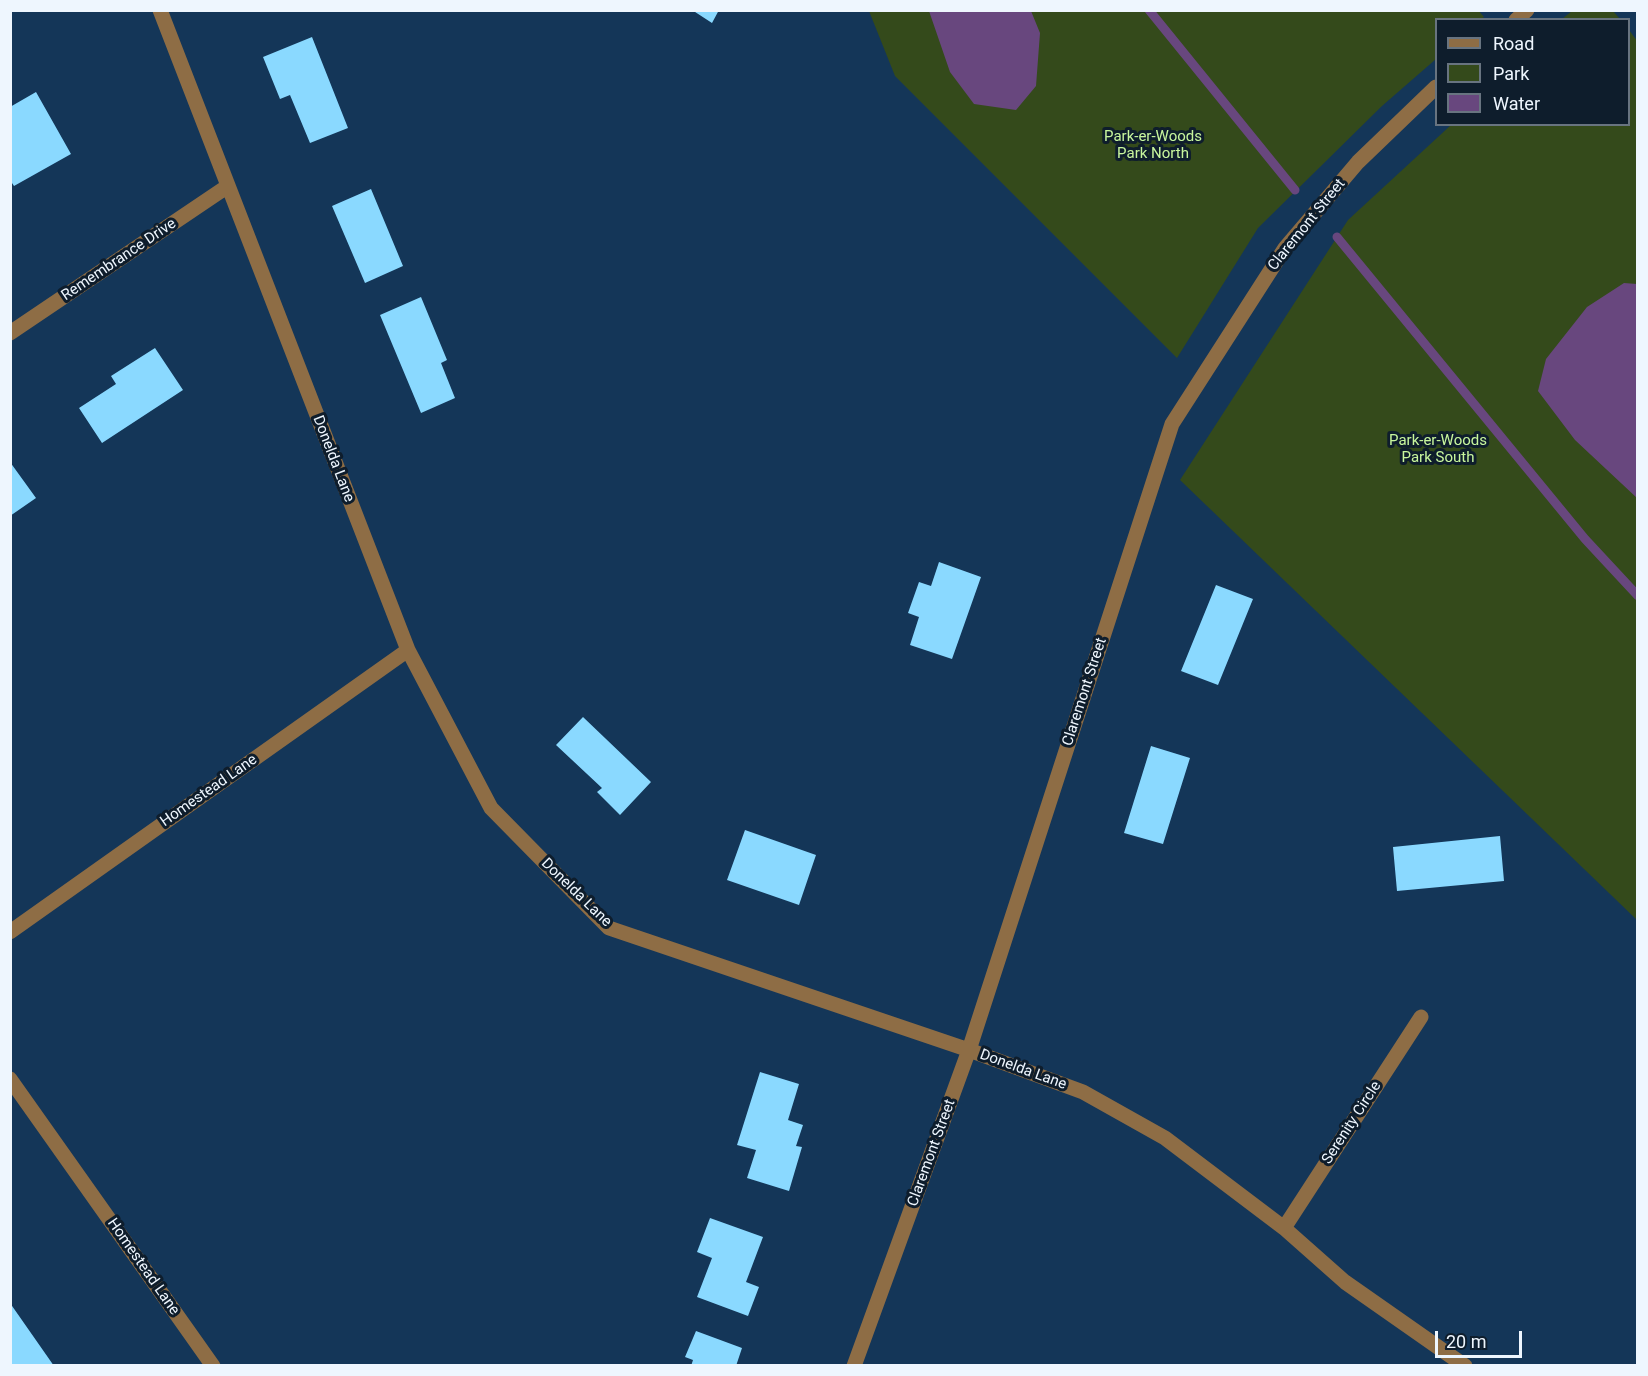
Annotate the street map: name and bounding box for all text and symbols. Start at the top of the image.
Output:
legend [1435,18,1630,126]
text: Road [1493,33,1534,54]
text: Park [1493,63,1529,84]
text: Water [1493,93,1540,114]
park label: Park-er-Woods Park North [1104,128,1202,163]
street label: Claremont Street [1265,176,1349,274]
street label: Remembrance Drive [58,215,180,305]
street label: Donelda Lane [308,413,358,505]
park label: Park-er-Woods Park South [1389,432,1487,467]
street label: Claremont Street [1059,636,1111,748]
street label: Homestead Lane [157,751,261,831]
street label: Donelda Lane [537,855,615,931]
street label: Donelda Lane [977,1046,1069,1094]
street label: Serenity Circle [1319,1078,1385,1168]
street label: Claremont Street [904,1097,960,1209]
street label: Homestead Lane [103,1215,183,1319]
scale bar [1438,1319,1525,1357]
text: 20 m [1446,1331,1486,1352]

